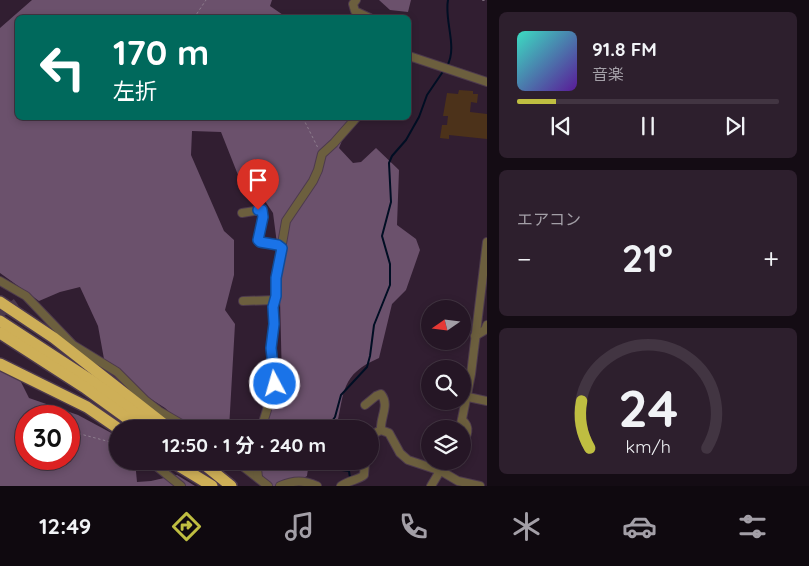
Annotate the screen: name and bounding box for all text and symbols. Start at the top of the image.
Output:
text: 170 m [113,30,209,74]
icon: left [30,35,95,100]
text: 91.8 FM [592,37,657,61]
text: 音楽 [592,64,624,84]
text: 左折 [113,77,157,105]
icon: previous [547,112,575,140]
icon: pause [634,112,662,140]
icon: next [721,112,749,140]
pin [237,159,279,210]
icon: arrive [244,166,272,194]
text: エアコン [517,209,581,229]
text: 21° [622,234,673,282]
text: − [517,241,532,276]
text: + [763,241,779,276]
north arrow [421,300,471,350]
map controls [421,300,471,470]
position arrow [248,357,300,409]
button: search [421,360,471,410]
text: 24 [618,375,678,440]
speed limit sign: 30 [15,405,80,470]
button: layers [421,420,471,470]
text: 12:50 · 1 分 · 240 m [162,433,326,457]
text: km/h [625,435,671,457]
icon: directions [169,509,204,544]
icon: music [282,509,317,544]
icon: phone [396,509,431,544]
icon: climate [509,509,544,544]
icon: car [622,509,657,544]
icon: filters [735,509,770,544]
text: 12:49 [39,512,91,540]

